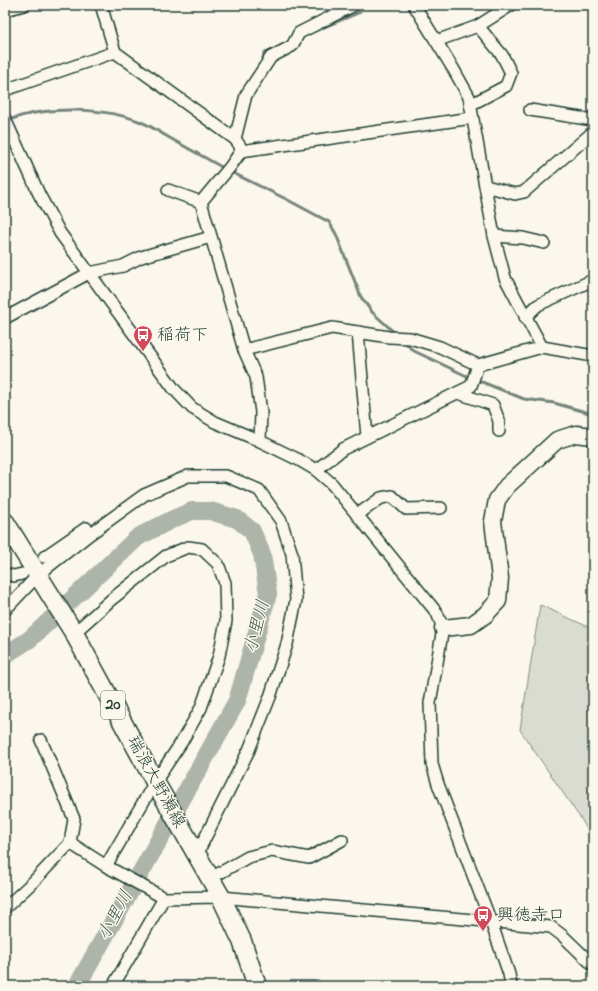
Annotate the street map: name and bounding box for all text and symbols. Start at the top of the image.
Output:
place label: 稲荷下 [157,323,208,348]
bus stop icon: 稲荷下 [132,324,154,352]
water label: 小里川 [238,598,278,656]
road number: 20 [101,691,125,719]
street label: 瑞浪大野瀬線 [120,731,192,833]
water label: 小里川 [92,886,140,946]
place label: 興徳寺口 [497,903,565,928]
bus stop icon: 興徳寺口 [472,904,494,932]

